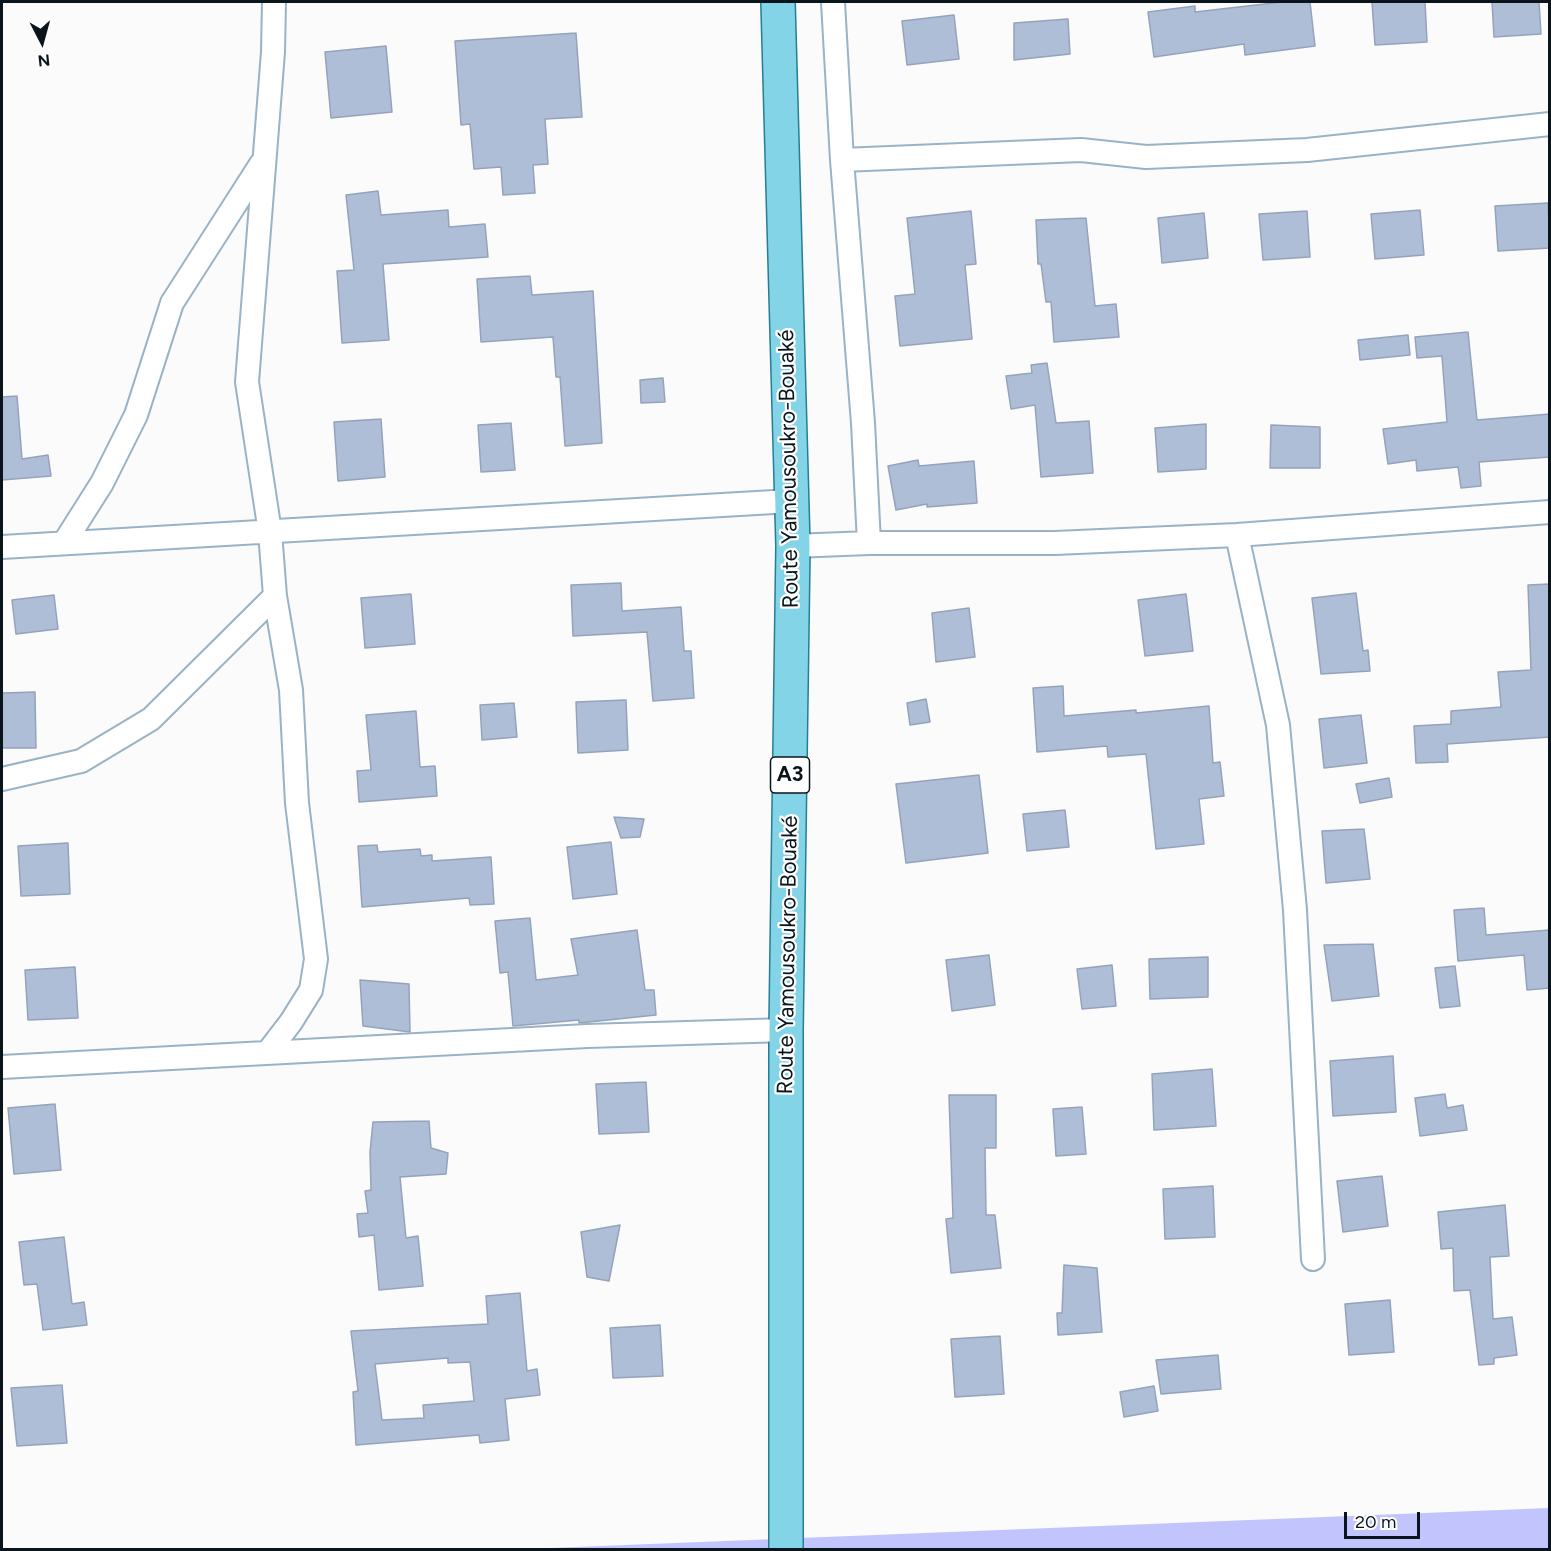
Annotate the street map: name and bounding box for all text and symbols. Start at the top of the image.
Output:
north arrow [12,12,72,72]
text: N [37,50,51,70]
street label: Route Yamousoukro-Bouaké [773,329,805,609]
road number: A3 [770,757,810,793]
street label: Route Yamousoukro-Bouaké [772,815,804,1095]
scale bar [1347,1500,1424,1538]
text: 20 m [1355,1511,1396,1533]

